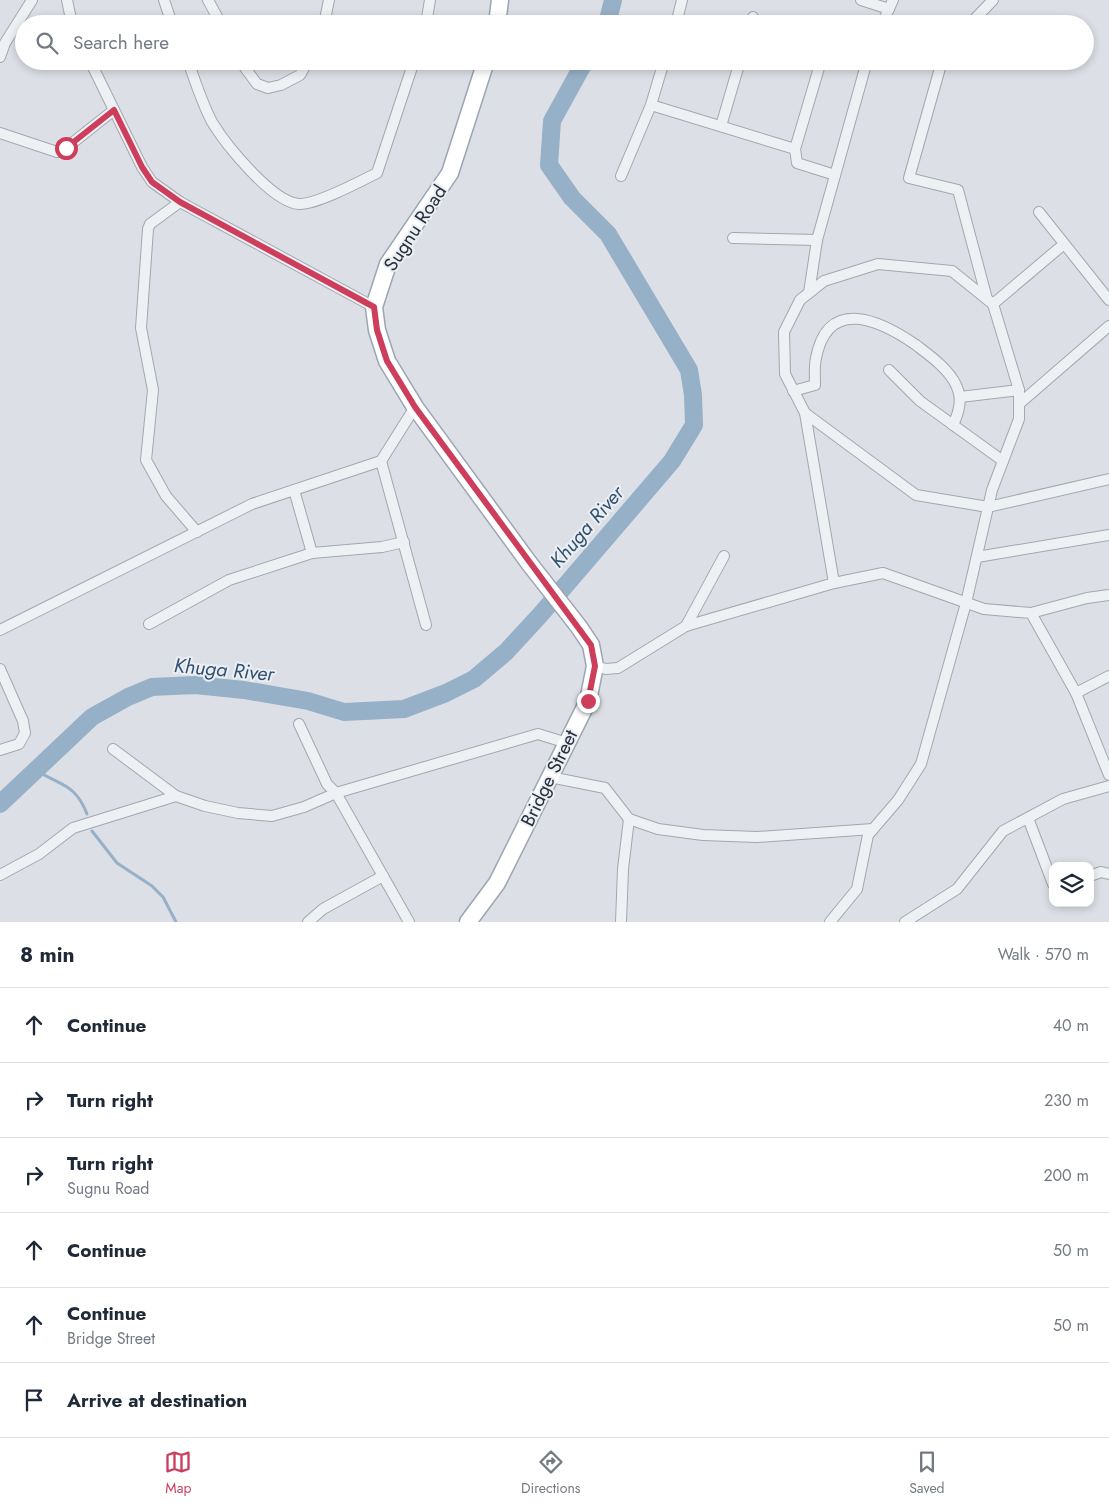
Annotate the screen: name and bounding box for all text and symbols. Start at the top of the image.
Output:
search box [15,15,1094,70]
icon: search [33,29,61,57]
text: Search here [73,29,169,56]
route start [55,137,78,160]
street label: Sugnu Road [377,180,453,276]
water label: Khuga River [543,479,632,574]
water label: Khuga River [173,651,277,689]
route end [577,690,600,713]
street label: Bridge Street [514,725,584,831]
map controls [1049,862,1094,907]
button: layers [1049,862,1094,907]
text: 8 min [20,940,75,970]
text: Walk · 570 m [998,943,1089,966]
icon: ahead [20,1011,48,1039]
text: Continue [67,1012,146,1039]
text: 40 m [1053,1014,1089,1037]
icon: right [20,1086,48,1114]
text: Turn right [67,1087,153,1114]
text: 230 m [1044,1089,1089,1112]
text: Turn right [67,1150,153,1177]
icon: right [20,1161,48,1189]
text: 200 m [1043,1164,1089,1187]
text: Sugnu Road [67,1177,149,1200]
icon: ahead [20,1236,48,1264]
text: Continue [67,1237,146,1264]
text: 50 m [1053,1239,1089,1262]
text: Continue [67,1300,146,1327]
icon: ahead [20,1311,48,1339]
text: 50 m [1053,1314,1089,1337]
text: Bridge Street [67,1327,155,1350]
icon: arrive [20,1386,48,1414]
text: Arrive at destination [67,1387,247,1414]
tab: Map [164,1448,192,1498]
tab: Directions [521,1448,580,1498]
tab: Saved [909,1448,945,1498]

